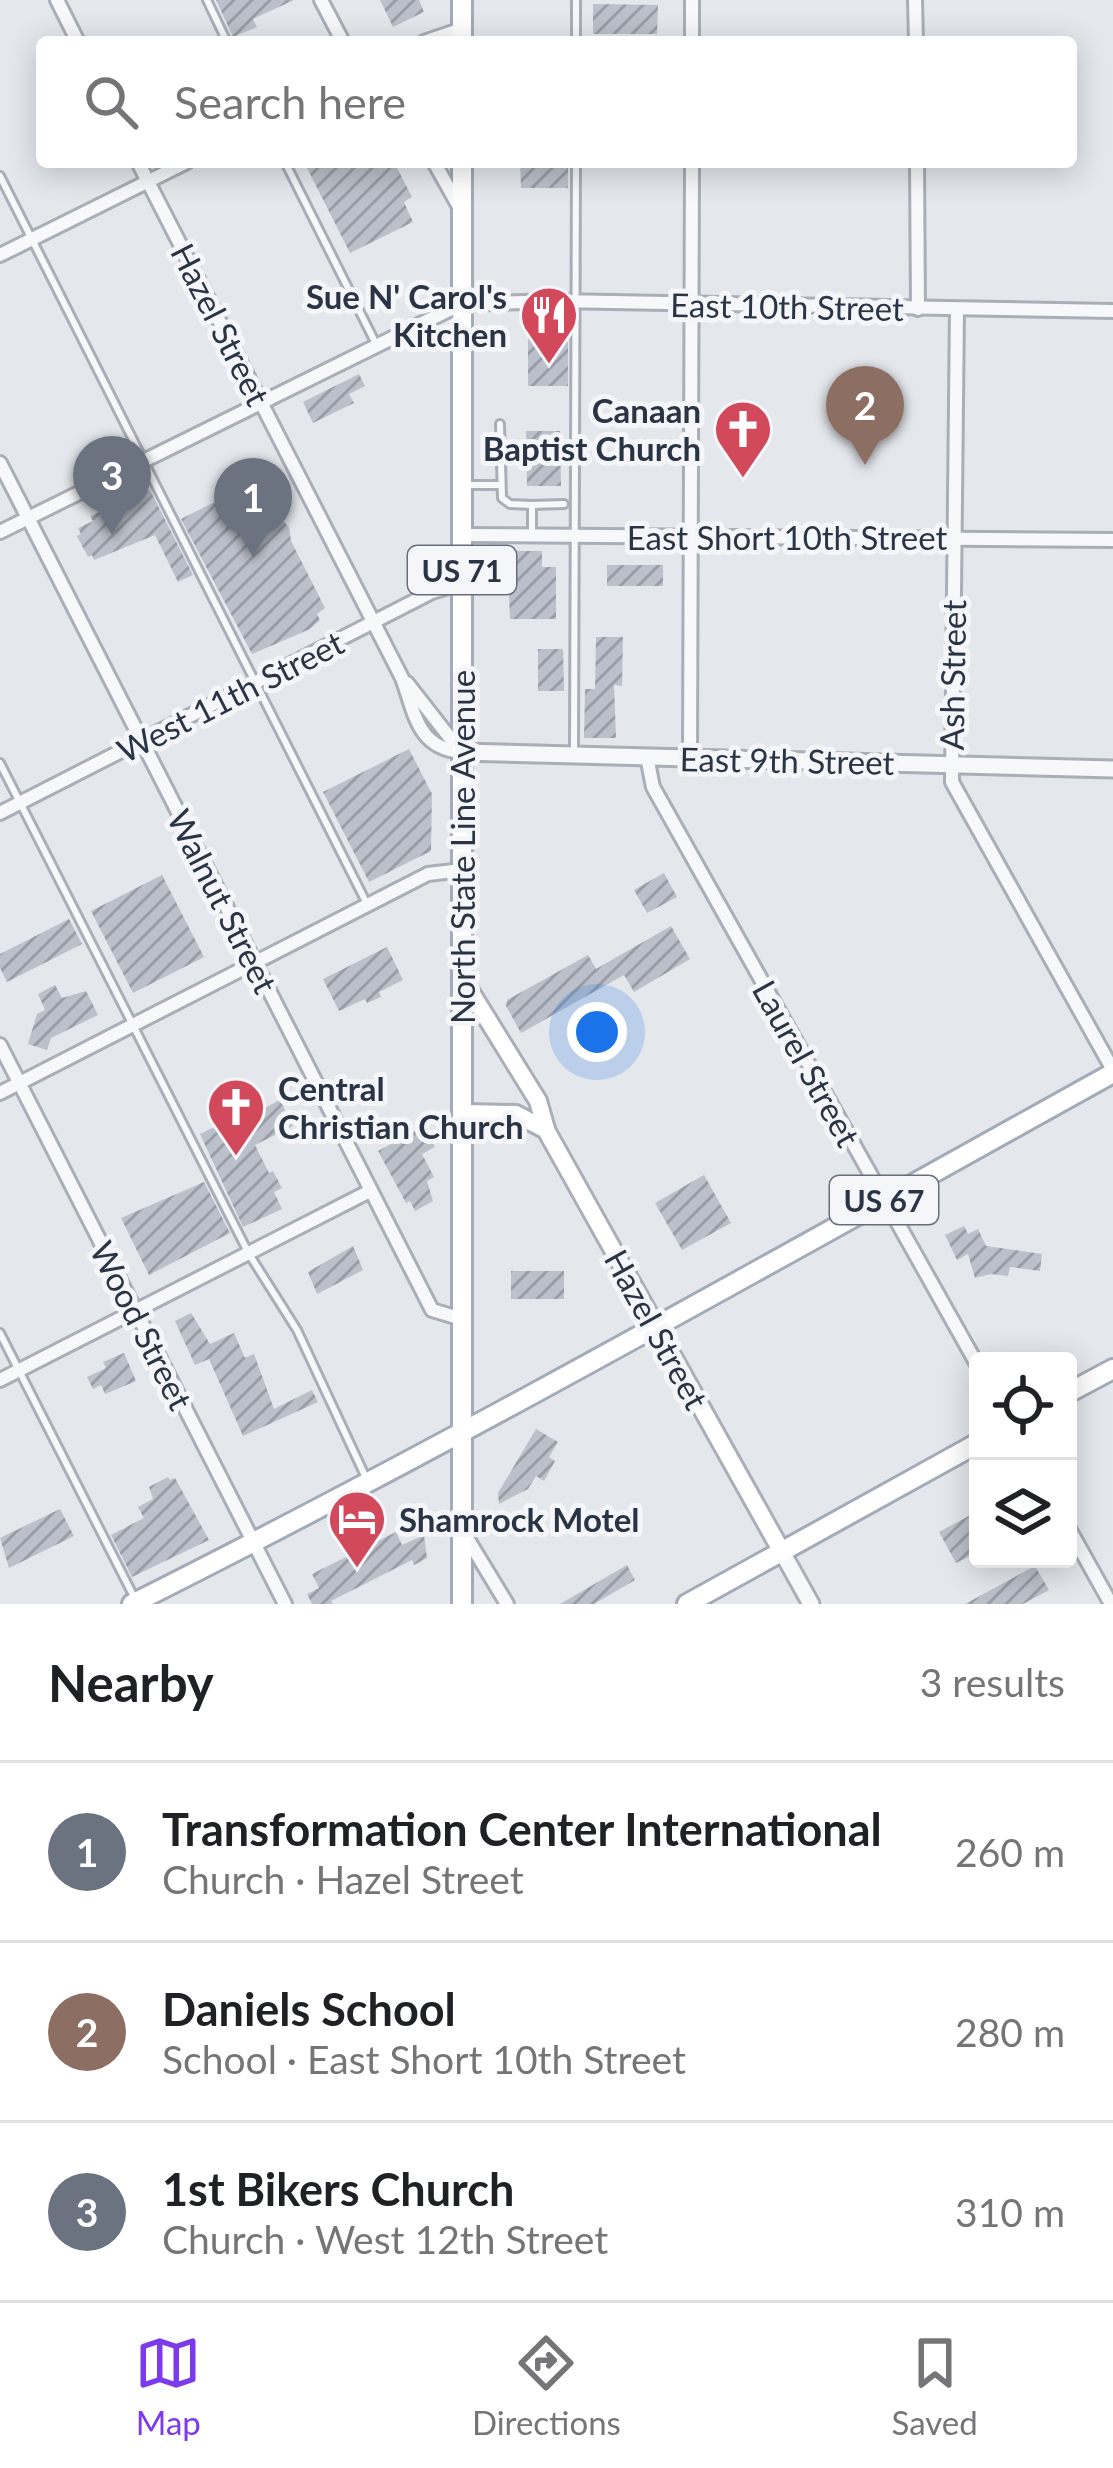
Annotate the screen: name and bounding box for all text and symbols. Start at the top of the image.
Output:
search box [36,36,1077,168]
icon: search [78,69,144,135]
text: Search here [174,75,406,129]
street label: Hazel Street [163,236,279,412]
place label: Sue N' Carol's Kitchen [306,276,507,354]
restaurant icon: Sue N' Carol's Kitchen [518,284,580,366]
street label: East 10th Street [670,284,904,328]
pin: 2 [826,366,904,465]
place label: Canaan Baptist Church [483,390,701,468]
church icon: Canaan Baptist Church [712,398,774,480]
pin: 3 [73,436,151,535]
pin: 1 [214,458,292,557]
street label: East Short 10th Street [627,517,948,557]
road number: US 71 [408,546,516,594]
street label: Ash Street [931,599,973,751]
street label: West 11th Street [110,622,350,770]
street label: North State Line Avenue [442,670,482,1024]
street label: East 9th Street [679,738,895,782]
street label: Walnut Street [160,803,286,1000]
street label: Laurel Street [745,973,869,1153]
your location [567,1002,627,1062]
place label: Central Christian Church [278,1068,524,1146]
church icon: Central Christian Church [205,1076,267,1158]
road number: US 67 [830,1176,938,1224]
street label: Wood Street [83,1234,202,1416]
street label: Hazel Street [597,1242,717,1416]
map controls [969,1352,1077,1568]
button: locate [969,1352,1077,1460]
button: layers [969,1460,1077,1568]
hotel icon: Shamrock Motel [326,1488,388,1570]
place label: Shamrock Motel [399,1499,640,1539]
text: Nearby [48,1652,214,1713]
text: 3 results [920,1659,1065,1705]
text: Transformation Center International [162,1802,882,1856]
text: 1 [76,1829,98,1875]
text: 260 m [955,1829,1065,1875]
text: Church · Hazel Street [162,1856,524,1902]
text: Daniels School [162,1982,456,2036]
text: 2 [76,2009,98,2055]
text: 280 m [955,2009,1065,2055]
text: School · East Short 10th Street [162,2036,686,2082]
text: 1st Bikers Church [162,2162,514,2216]
text: 3 [76,2189,98,2235]
text: 310 m [955,2189,1065,2235]
text: Church · West 12th Street [162,2216,608,2262]
tab: Map [135,2330,201,2442]
tab: Directions [472,2330,621,2442]
tab: Saved [891,2330,978,2442]

